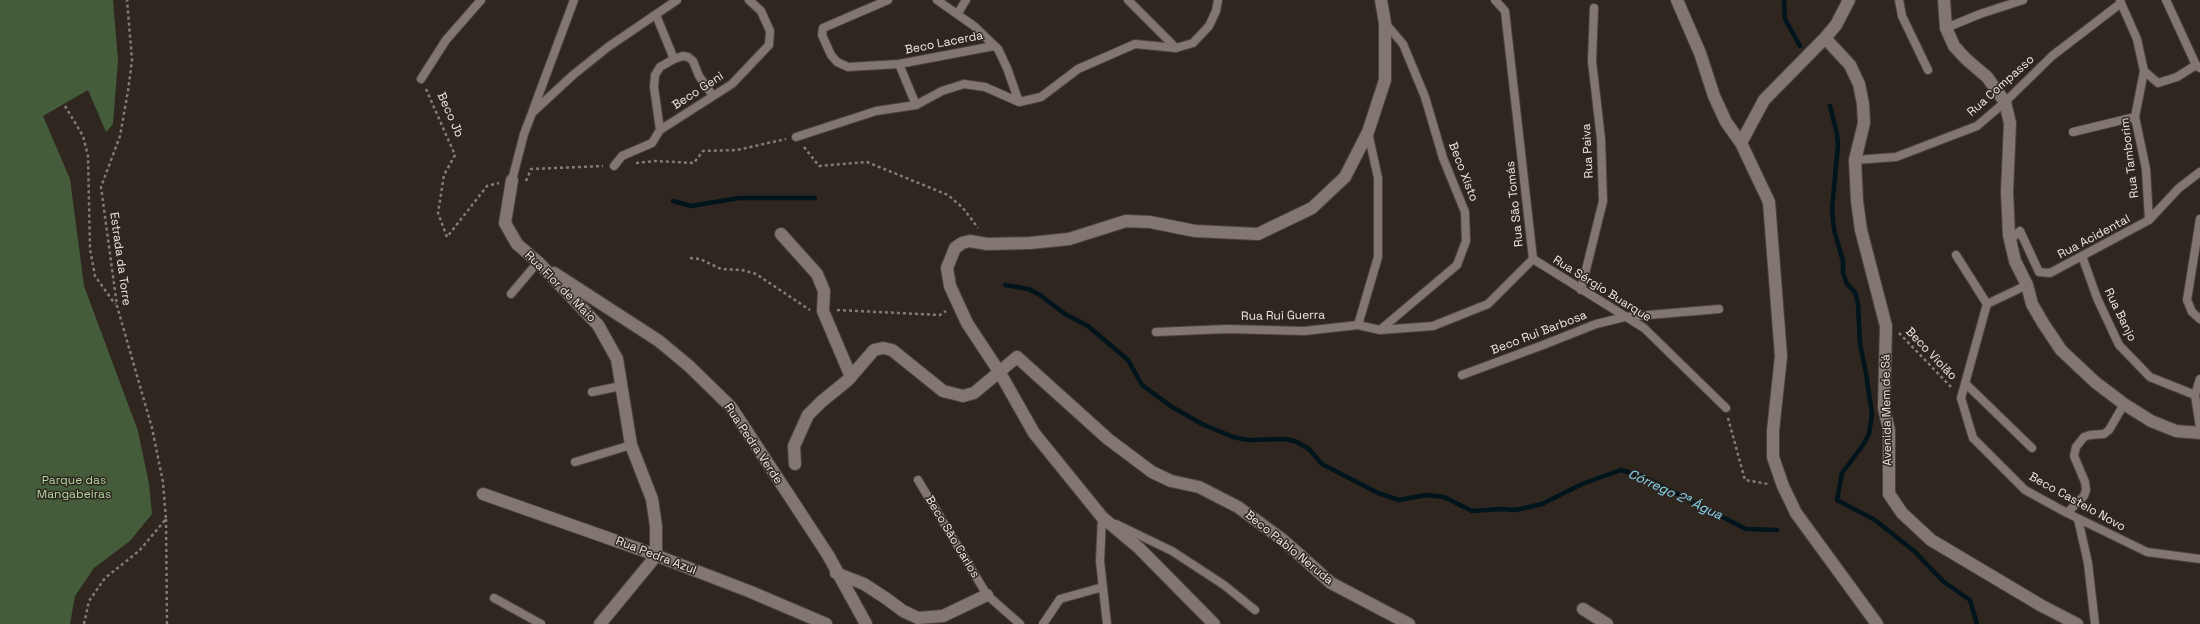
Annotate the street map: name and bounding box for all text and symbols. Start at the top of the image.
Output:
street label: Beco Lacerda [904,28,984,58]
street label: Rua Compasso [1965,52,2037,120]
street label: Beco Geni [670,69,726,113]
street label: Beco Jb [434,90,466,140]
street label: Rua Tamborim [2118,117,2142,199]
street label: Rua Paiva [1579,123,1597,179]
street label: Beco Xisto [1445,140,1481,204]
street label: Rua São Tomás [1503,160,1527,248]
street label: Estrada da Torre [106,211,134,307]
street label: Rua Acidental [2055,212,2133,262]
street label: Rua Flor de Maio [521,248,599,326]
street label: Rua Sérgio Buarque [1550,253,1654,325]
street label: Rua Banjo [2101,286,2139,344]
street label: Rua Rui Guerra [1241,308,1325,324]
street label: Beco Rui Barbosa [1489,308,1589,358]
street label: Beco Violão [1902,325,1960,383]
street label: Avenida Mem de Sá [1879,354,1895,466]
street label: Rua Pedra Verde [721,401,785,487]
water label: Córrego 2ª Água [1625,466,1725,524]
street label: Beco Castelo Novo [2026,470,2128,534]
park label: Parque das Mangabeiras [37,474,111,502]
street label: Beco São Carlos [922,493,982,581]
street label: Beco Pablo Neruda [1242,508,1336,588]
street label: Rua Pedra Azul [614,534,698,578]

